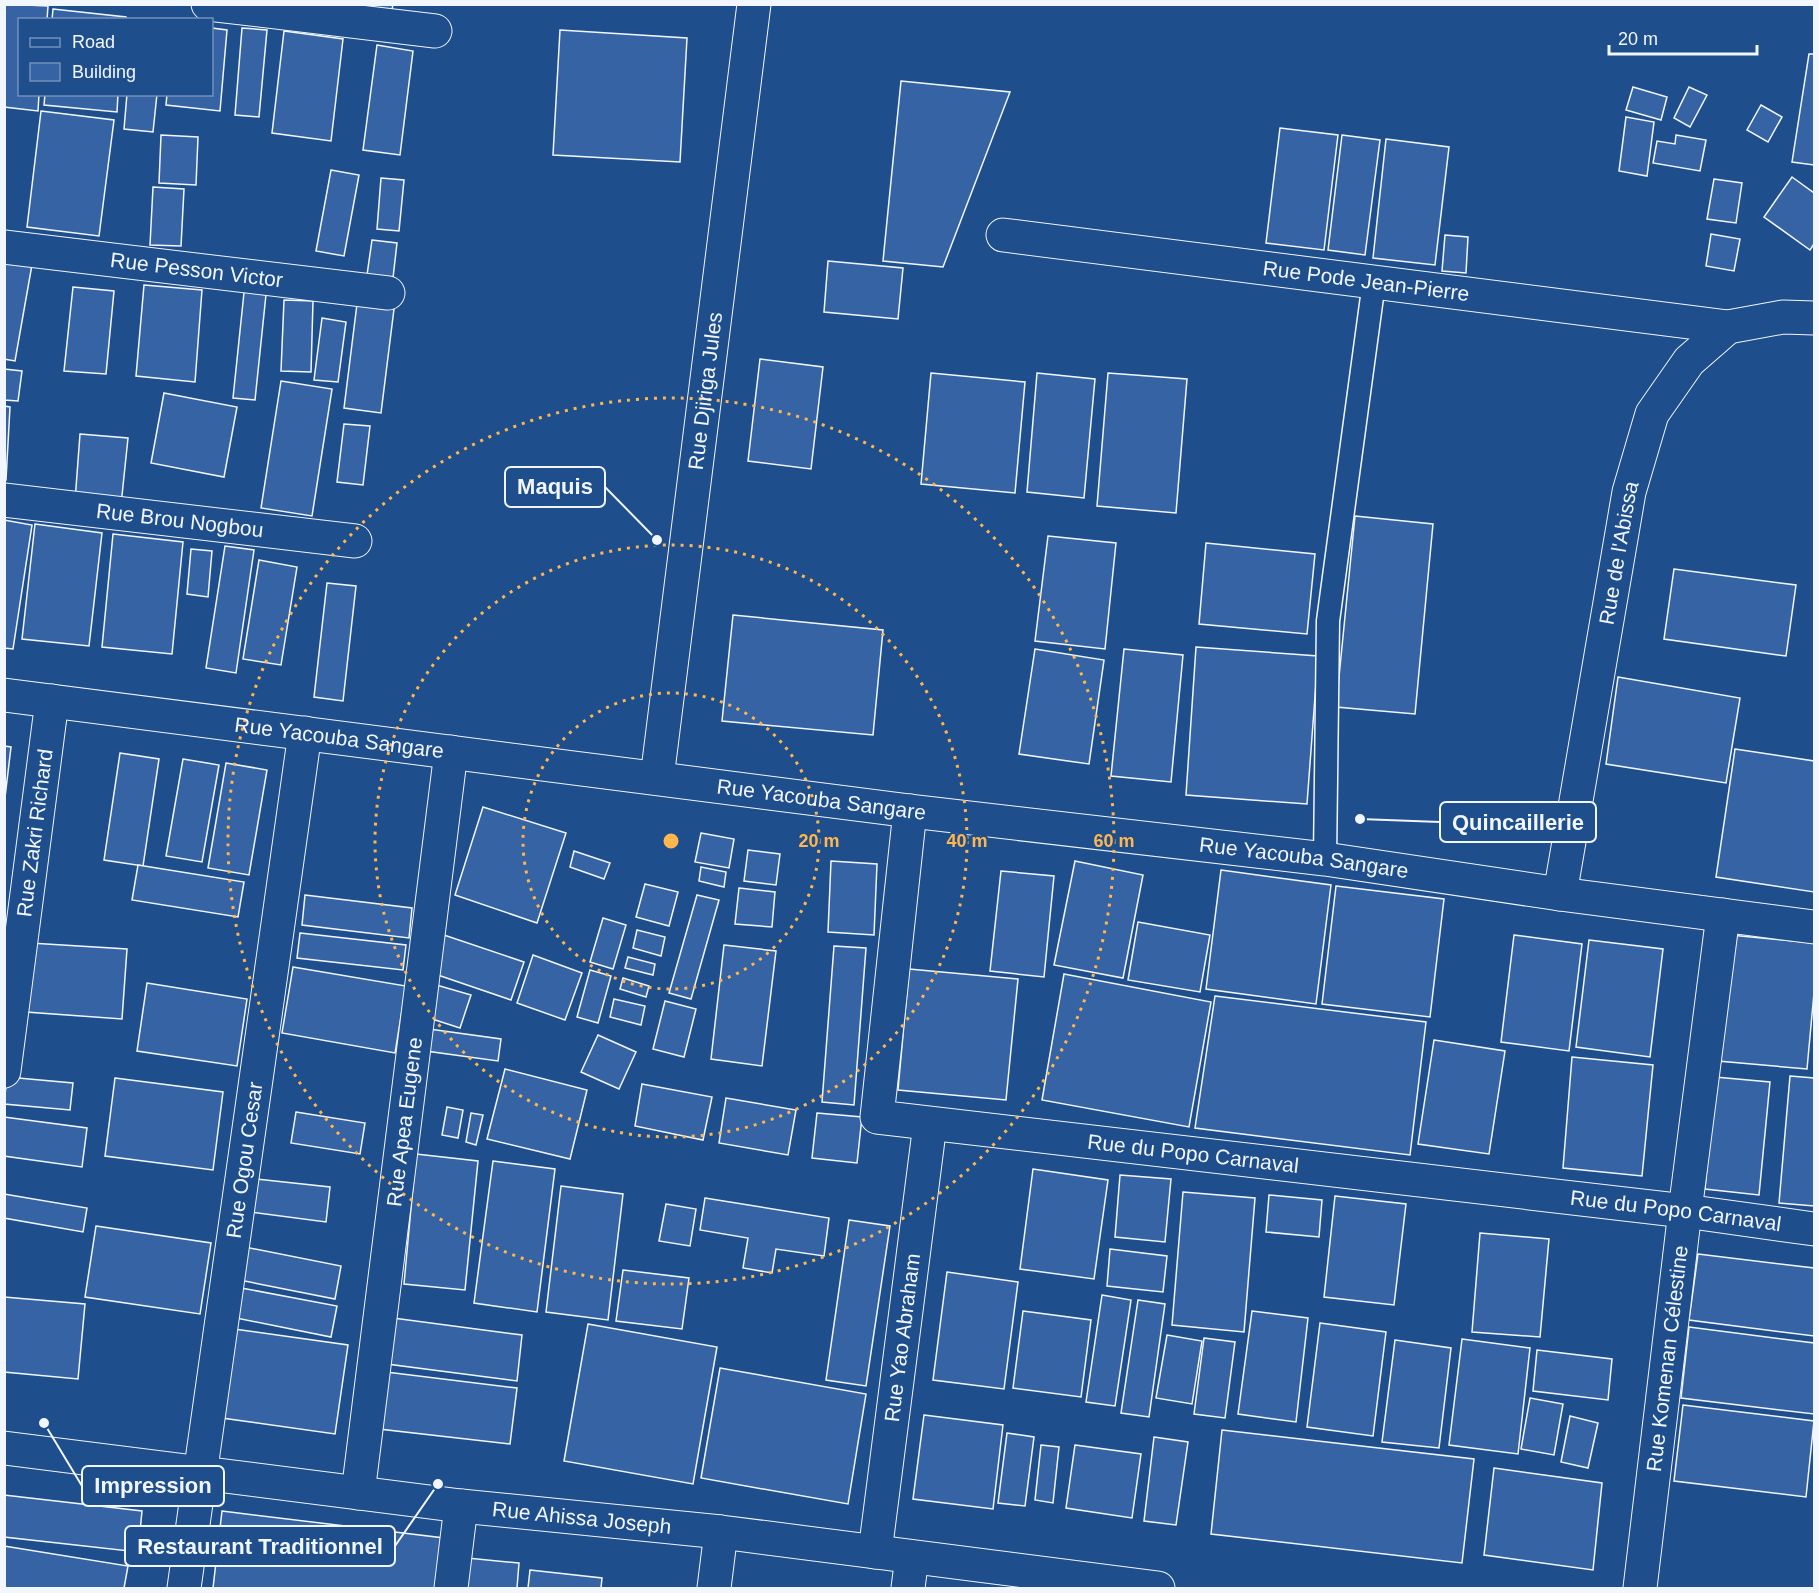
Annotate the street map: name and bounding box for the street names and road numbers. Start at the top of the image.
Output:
street label: Rue Pesson Victor [109,248,284,291]
street label: Rue Pode Jean-Pierre [1262,256,1471,305]
street label: Rue Djiriga Jules [684,311,726,471]
street label: Rue de l'Abissa [1594,478,1643,626]
street label: Rue Brou Nogbou [95,499,265,541]
street label: Rue Yacouba Sangare [233,713,445,762]
street label: Rue Zakri Richard [12,747,57,918]
street label: Rue Yacouba Sangare [715,774,927,824]
street label: Rue Yacouba Sangare [1198,833,1410,882]
street label: Rue Apea Eugene [382,1036,426,1208]
street label: Rue Ogou Cesar [222,1081,266,1240]
street label: Rue du Popo Carnaval [1086,1130,1300,1177]
street label: Rue du Popo Carnaval [1569,1186,1783,1235]
street label: Rue Komenan Célestine [1642,1244,1692,1473]
street label: Rue Yao Abraham [880,1252,924,1423]
street label: Rue Ahissa Joseph [491,1497,672,1538]

